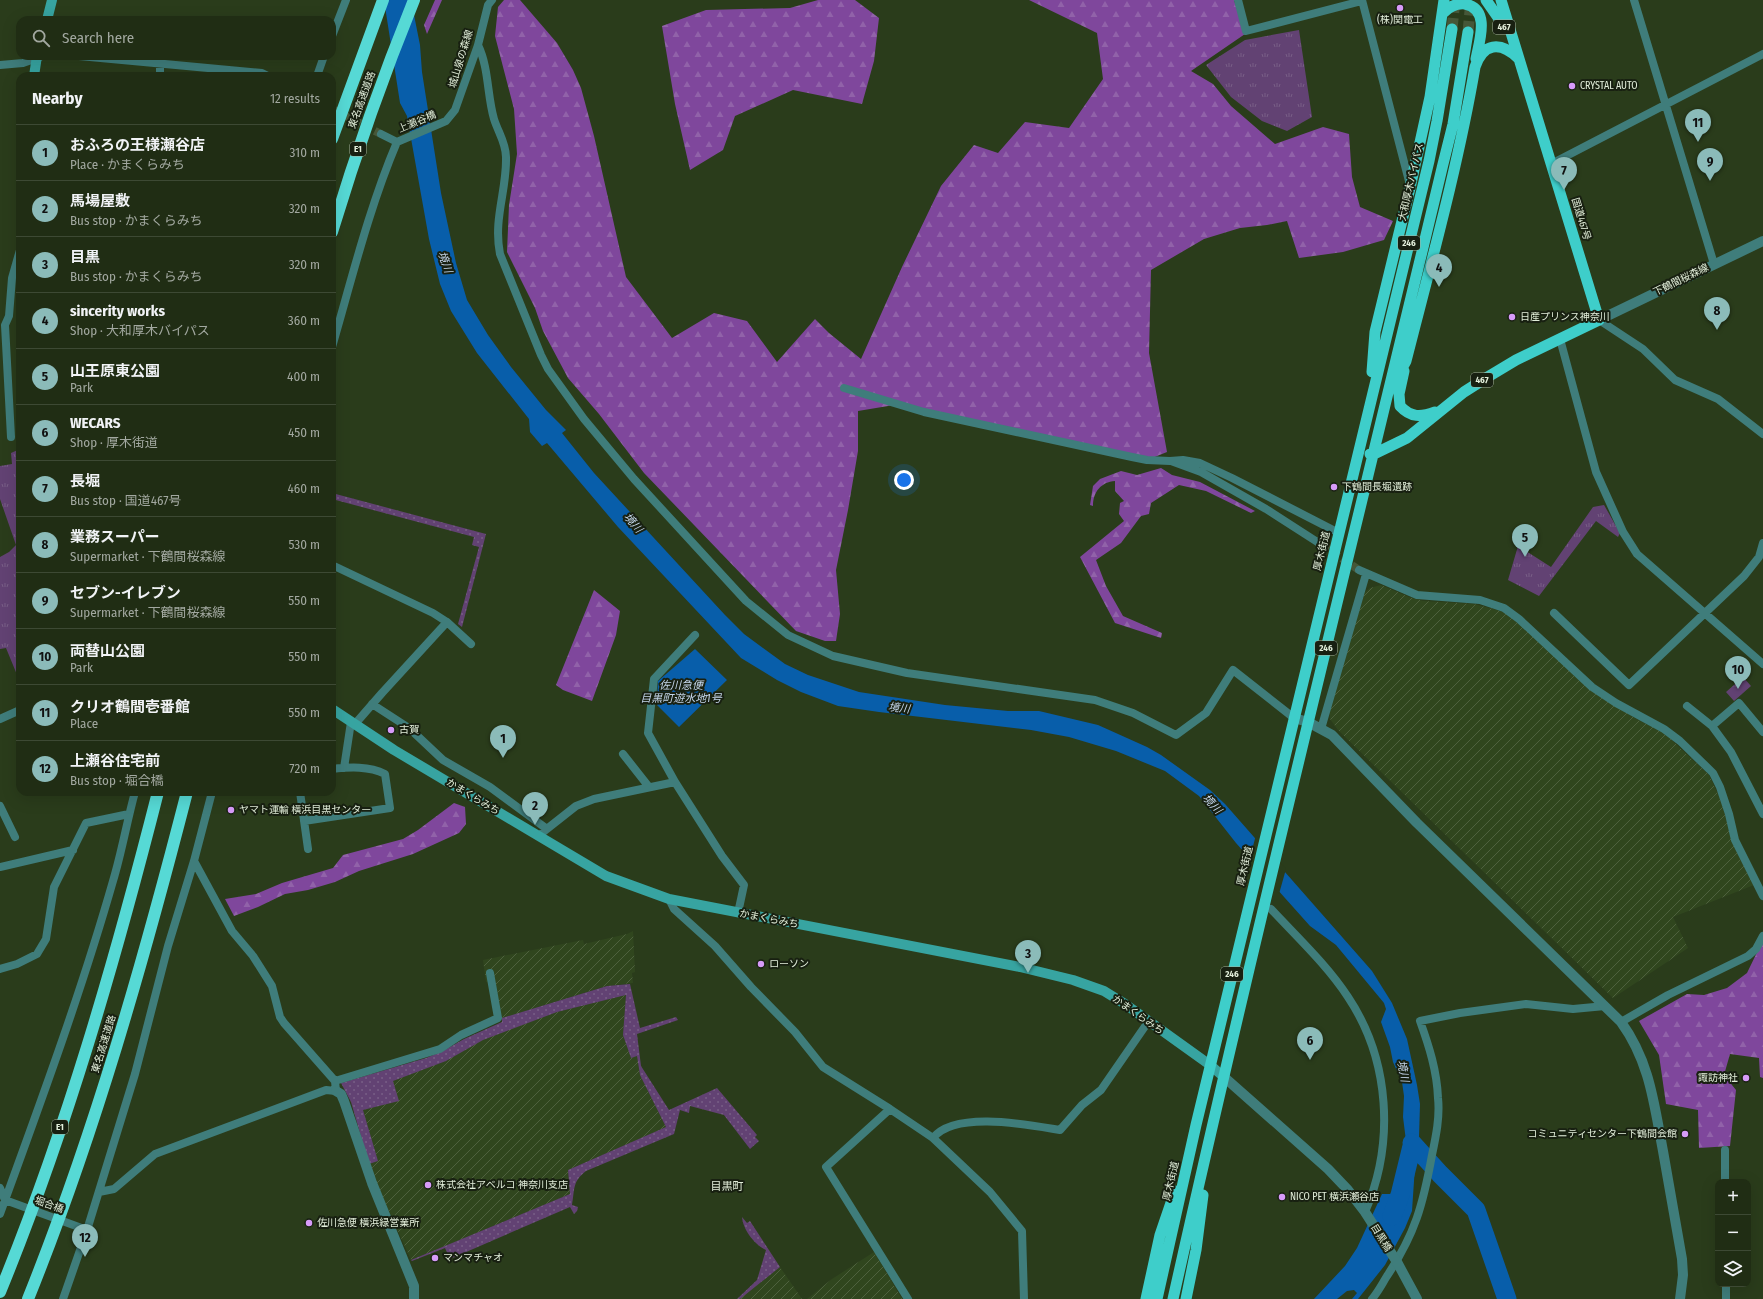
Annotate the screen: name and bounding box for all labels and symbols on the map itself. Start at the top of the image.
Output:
marker: (株)関電工 [1395,3,1405,13]
place label: (株)関電工 [1377,13,1423,26]
road number: 467 [1493,20,1515,34]
street label: 城山泉の森線 [446,29,476,89]
street label: 東名高速道路 [346,70,378,130]
place label: CRYSTAL AUTO [1580,80,1638,92]
marker: CRYSTAL AUTO [1567,81,1577,91]
street label: 上瀬谷橋 [396,109,438,135]
pin: 11 [1685,109,1711,142]
road number: E1 [350,142,366,156]
street label: 大和厚木バイパス [1396,142,1426,222]
pin: 9 [1697,148,1723,181]
pin: 7 [1551,157,1577,190]
street label: 国道467号 [1569,196,1593,242]
road number: 246 [1398,236,1420,250]
water label: 境川 [435,249,455,275]
pin: 4 [1426,254,1452,287]
street label: 下鶴間桜森線 [1651,261,1711,299]
pin: 8 [1704,297,1730,330]
place label: 日産プリンス神奈川 [1520,311,1610,323]
marker: 日産プリンス神奈川 [1507,312,1517,322]
road number: 467 [1471,373,1493,387]
your location [894,470,914,490]
place label: 下鶴間長堀遺跡 [1342,481,1412,493]
marker: 下鶴間長堀遺跡 [1329,482,1339,492]
water label: 境川 [621,510,646,536]
pin: 5 [1512,524,1538,557]
street label: 厚木街道 [1311,530,1333,572]
road number: 246 [1315,641,1337,655]
pin: 10 [1725,656,1751,689]
water label: 佐川急便 目黒町遊水地1号 [640,679,723,705]
water label: 境川 [887,700,912,716]
place label: 古賀 [399,724,419,736]
marker: 古賀 [386,725,396,735]
pin: 1 [490,725,516,758]
street label: かまくらみち [444,776,502,818]
pin: 2 [522,792,548,825]
water label: 境川 [1200,792,1225,817]
place label: ヤマト運輸 横浜目黒センター [239,804,371,816]
marker: ヤマト運輸 横浜目黒センター [226,805,236,815]
street label: 厚木街道 [1235,845,1255,887]
street label: かまくらみち [738,907,800,931]
pin: 3 [1015,940,1041,973]
place label: ローソン [769,958,809,970]
marker: ローソン [756,959,766,969]
road number: 246 [1221,967,1243,981]
street label: かまくらみち [1110,993,1166,1037]
street label: 東名高速道路 [89,1014,119,1074]
pin: 6 [1297,1027,1323,1060]
water label: 境川 [1395,1059,1412,1084]
place label: 諏訪神社 [1698,1072,1738,1084]
marker: 諏訪神社 [1741,1073,1751,1083]
road number: E1 [52,1120,68,1134]
place label: コミュニティセンター下鶴間会館 [1528,1128,1677,1140]
marker: コミュニティセンター下鶴間会館 [1680,1129,1690,1139]
street label: 厚木街道 [1161,1160,1181,1202]
place label: 株式会社アベルコ 神奈川支店 [436,1179,568,1191]
marker: 株式会社アベルコ 神奈川支店 [423,1180,433,1190]
district label: 目黒町 [711,1180,744,1193]
place label: NICO PET 横浜瀬谷店 [1290,1191,1379,1203]
marker: NICO PET 横浜瀬谷店 [1277,1192,1287,1202]
street label: 堀合橋 [33,1194,65,1216]
place label: 佐川急便 横浜緑営業所 [317,1217,419,1229]
marker: 佐川急便 横浜緑営業所 [304,1218,314,1228]
street label: 目黒橋 [1368,1222,1394,1254]
pin: 12 [72,1224,98,1257]
place label: マンマチャオ [443,1252,503,1264]
marker: マンマチャオ [430,1253,440,1263]

